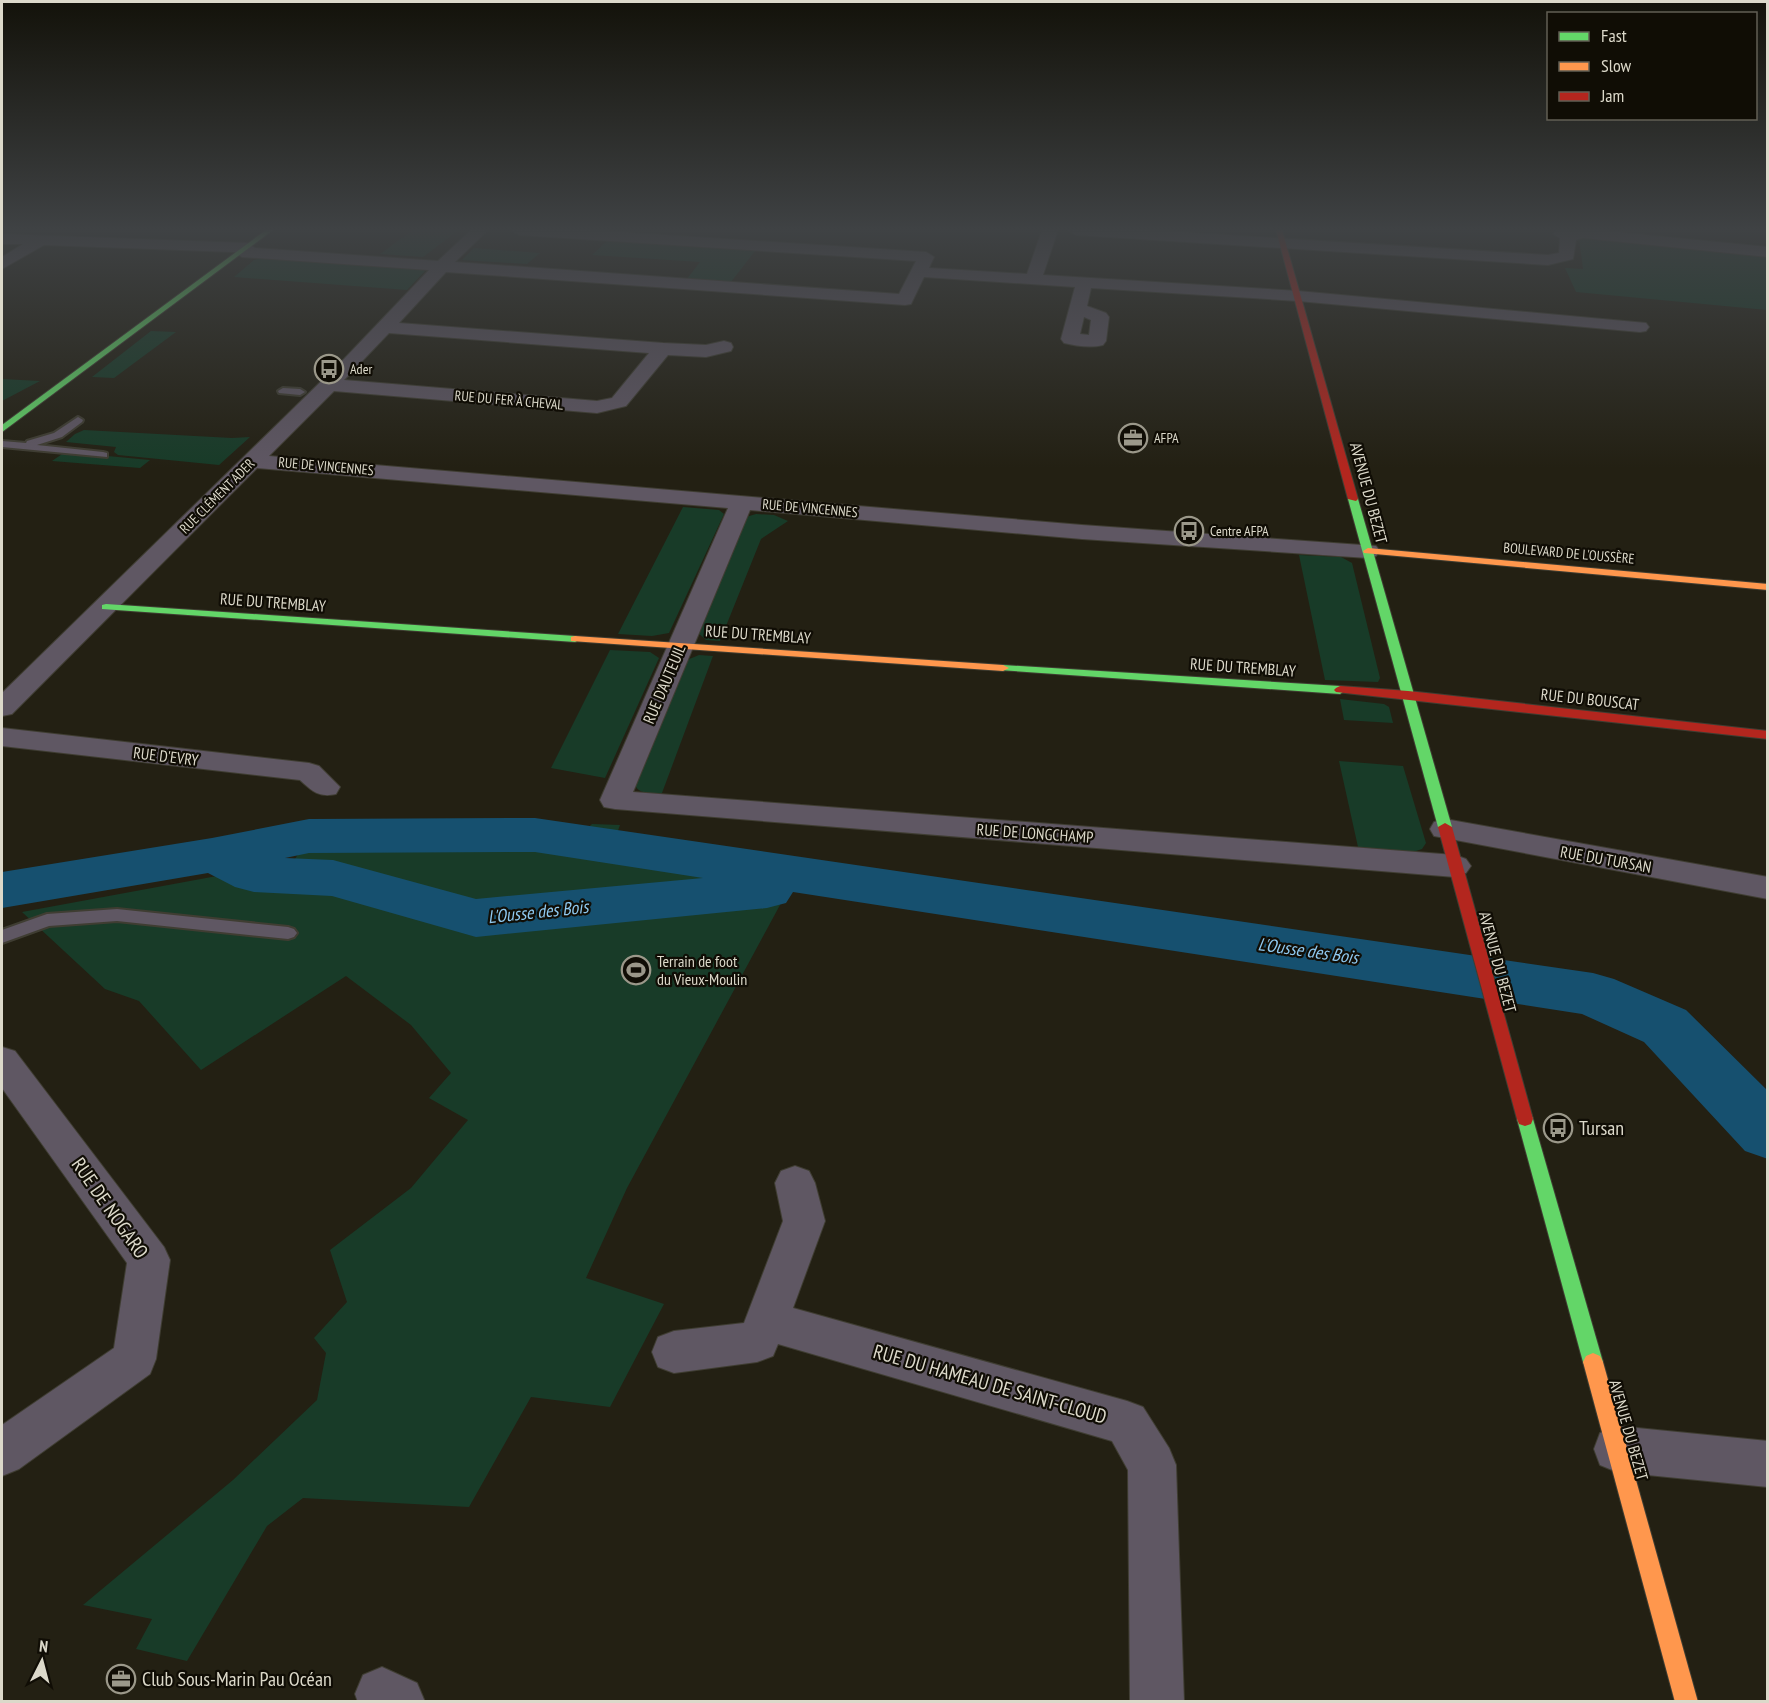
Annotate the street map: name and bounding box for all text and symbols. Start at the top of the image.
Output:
legend [1547,12,1757,120]
text: Fast [1601,24,1627,47]
text: Slow [1601,54,1632,77]
text: Jam [1600,84,1624,107]
bus stop icon: Ader [313,353,345,385]
place label: Ader [350,360,372,378]
street label: RUE DU FER À CHEVAL [454,386,564,414]
office icon: AFPA [1117,422,1149,454]
place label: AFPA [1154,429,1179,447]
street label: AVENUE DU BEZET [1346,440,1392,546]
street label: RUE DE VINCENNES [278,453,374,479]
street label: RUE CLÉMENT ADER [176,455,258,537]
street label: RUE DE VINCENNES [762,495,858,521]
bus stop icon: Centre AFPA [1173,515,1205,547]
place label: Centre AFPA [1210,522,1269,540]
street label: BOULEVARD DE L'OUSSÈRE [1503,538,1635,568]
street label: RUE DU TREMBLAY [219,588,327,616]
street label: RUE DU TREMBLAY [704,620,812,648]
street label: RUE D'AUTEUIL [638,641,690,727]
street label: RUE DU TREMBLAY [1189,653,1297,681]
street label: RUE DU BOUSCAT [1540,684,1640,714]
street label: RUE D'EVRY [132,742,200,770]
street label: RUE DE LONGCHAMP [976,819,1094,847]
street label: RUE DU TURSAN [1559,841,1653,877]
water label: L'Ousse des Bois [487,895,591,928]
street label: AVENUE DU BEZET [1475,909,1521,1015]
water label: L'Ousse des Bois [1257,932,1361,969]
place label: Terrain de foot du Vieux-Moulin [657,951,747,989]
sports icon: Terrain de foot du Vieux-Moulin [620,954,652,986]
bus stop icon: Tursan [1542,1112,1574,1144]
place label: Tursan [1579,1115,1624,1141]
street label: RUE DE NOGARO [66,1153,154,1263]
street label: RUE DU HAMEAU DE SAINT-CLOUD [870,1338,1110,1430]
street label: AVENUE DU BEZET [1605,1377,1653,1483]
north arrow [12,1631,72,1691]
text: N [38,1636,49,1656]
office icon: Club Sous-Marin Pau Océan [105,1663,137,1695]
place label: Club Sous-Marin Pau Océan [142,1666,332,1692]

